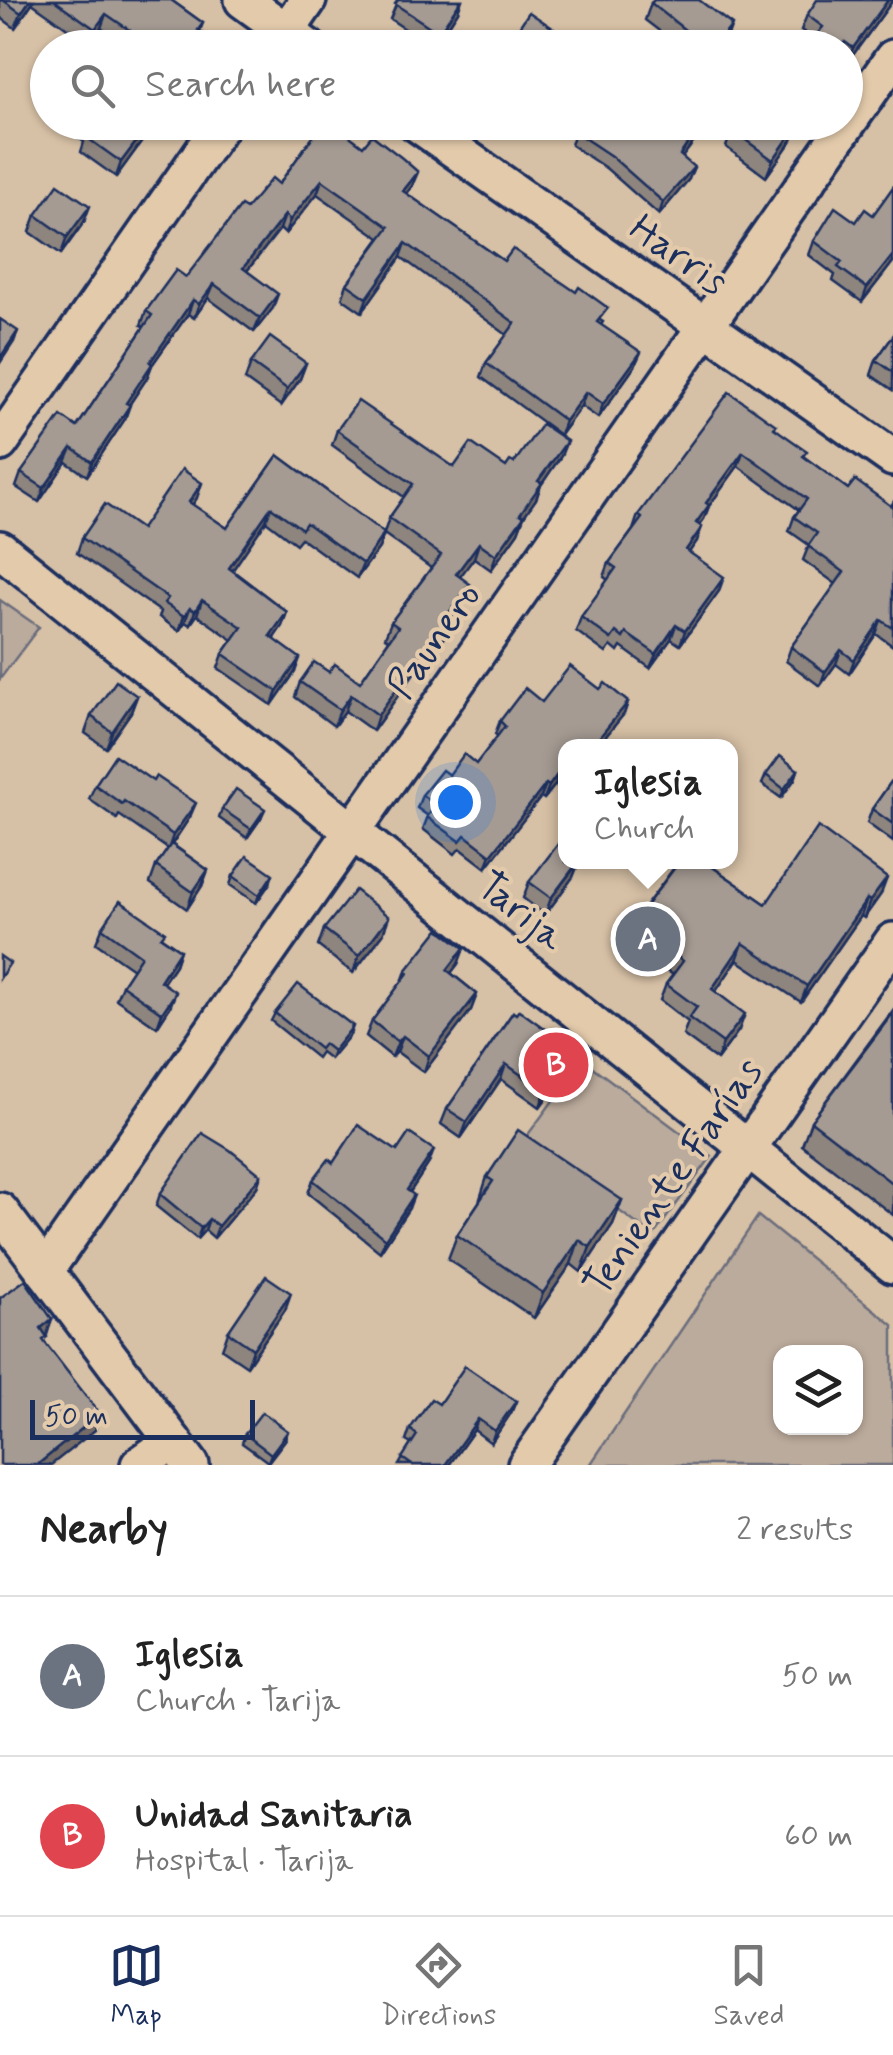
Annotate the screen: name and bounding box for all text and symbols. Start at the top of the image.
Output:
search box [30,30,863,140]
icon: search [65,58,120,113]
text: Search here [145,61,336,110]
street label: Harris [619,203,737,309]
street label: Paunero [376,572,494,710]
popup [558,739,738,869]
text: Iglesia [594,759,702,808]
your location [430,777,481,828]
text: Church [594,808,695,850]
street label: Tarija [465,861,576,964]
pin: A [616,902,680,976]
pin: B [524,1028,588,1102]
street label: Teniente Farías [572,1048,776,1308]
map controls [773,1345,863,1435]
button: layers [773,1345,863,1435]
scale bar [30,1395,255,1440]
text: 50 m [45,1399,108,1436]
text: Nearby [40,1503,168,1558]
text: 2 results [736,1509,853,1551]
text: Iglesia [135,1631,244,1680]
text: A [62,1655,83,1697]
text: 50 m [781,1655,853,1697]
text: Church · Tarija [135,1680,340,1722]
text: Unidad Sanitaria [135,1791,413,1840]
text: B [62,1815,83,1857]
text: 60 m [784,1815,853,1857]
text: Hospital · Tarija [135,1840,353,1882]
tab: Map [109,1938,164,2035]
tab: Directions [381,1938,496,2035]
tab: Saved [714,1938,784,2035]

